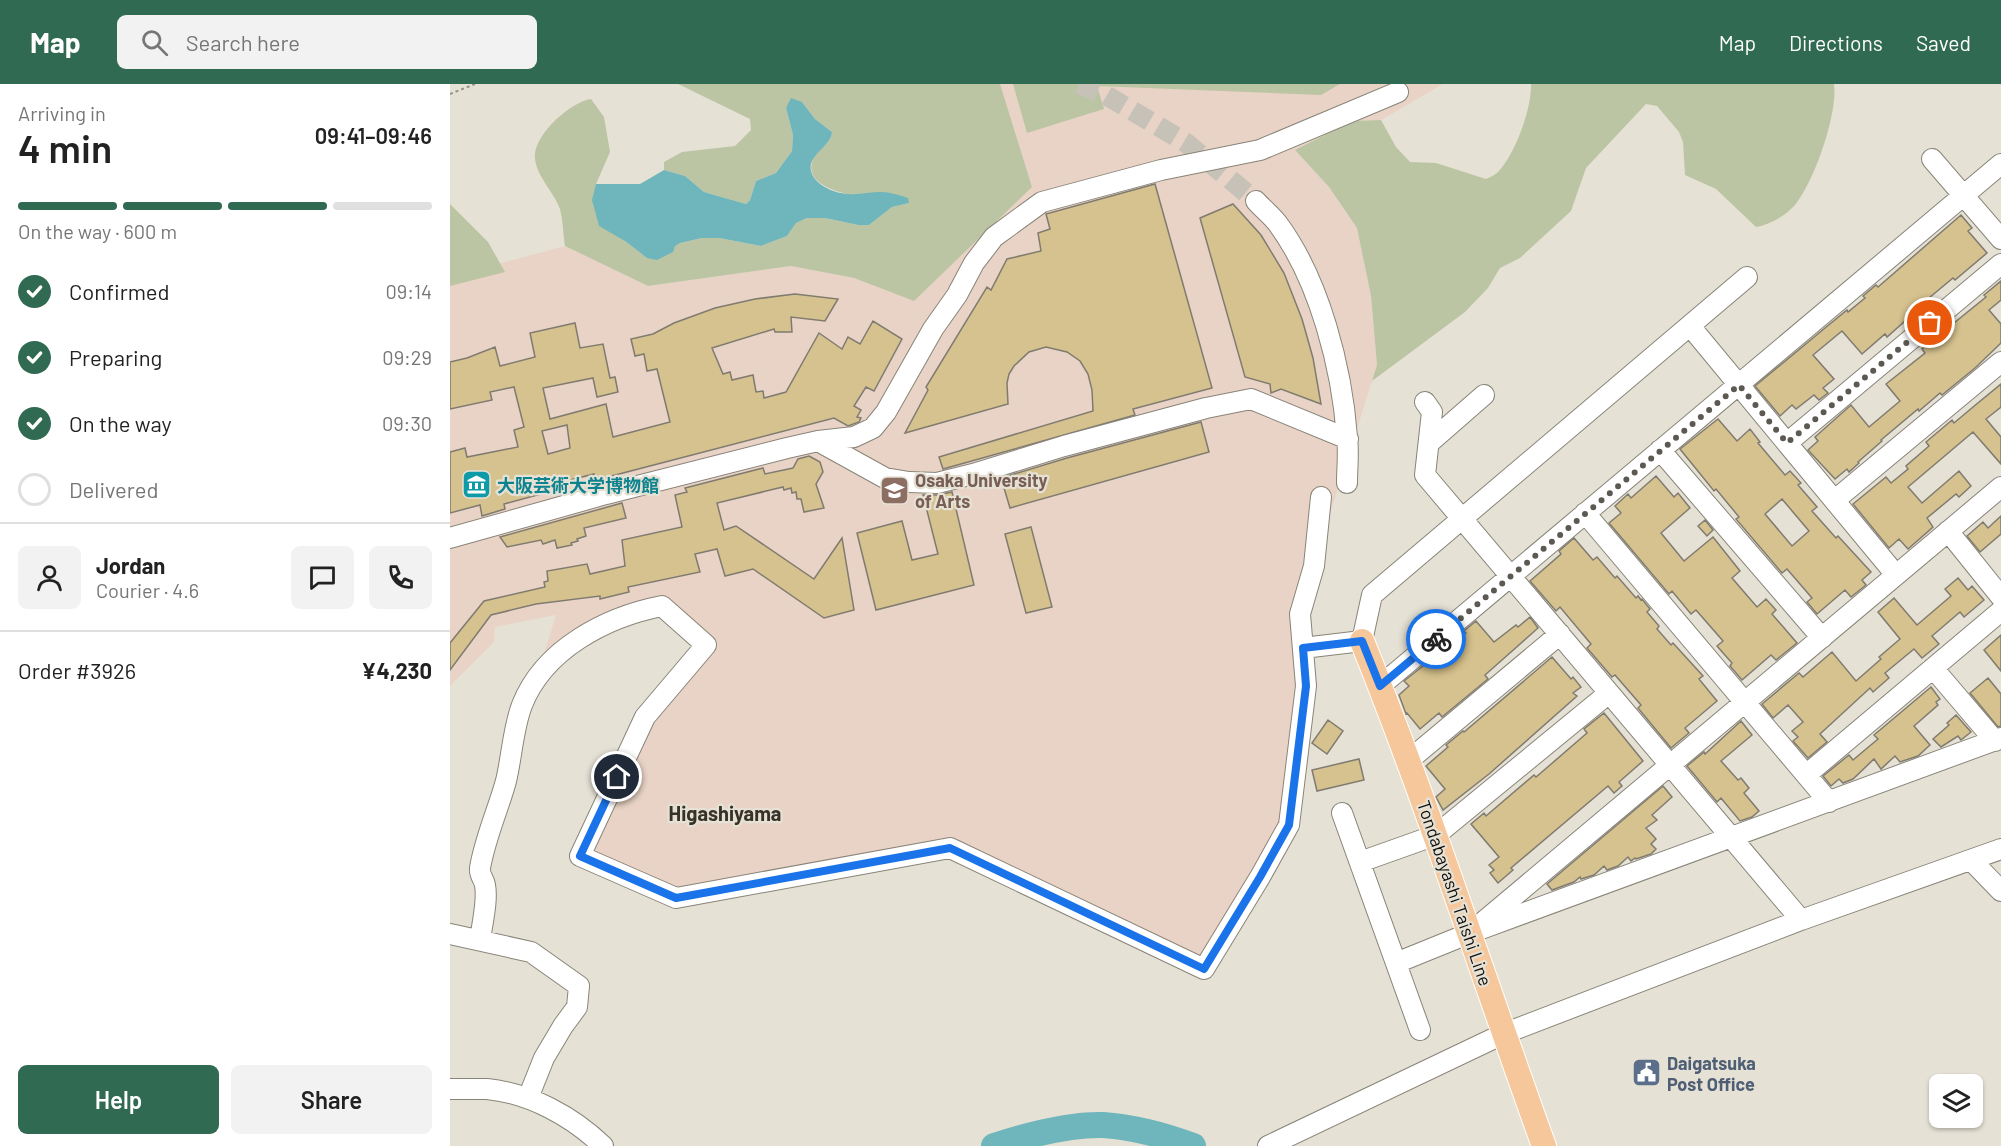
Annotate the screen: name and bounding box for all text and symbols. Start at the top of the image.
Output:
search box [117,15,537,69]
text: Map [30,25,81,59]
icon: search [138,26,171,59]
text: Search here [186,29,300,55]
text: Map [1719,30,1756,55]
text: Directions [1789,30,1883,55]
text: Saved [1916,30,1971,55]
text: Arriving in [18,101,106,125]
text: 09:41–09:46 [315,122,432,148]
text: 4 min [18,124,112,171]
text: On the way · 600 m [18,219,177,243]
icon: check [18,275,51,308]
text: Confirmed [69,278,169,304]
text: 09:14 [385,279,432,303]
pin [1904,297,1955,348]
icon: bag [1913,306,1946,339]
icon: check [18,341,51,374]
text: Preparing [69,344,162,370]
text: 09:29 [382,345,432,369]
icon: check [18,407,51,440]
text: On the way [69,410,172,436]
text: 09:30 [382,411,432,435]
museum icon: 大阪芸術大学博物館 [460,469,492,501]
place label: Osaka University of Arts [915,469,1048,512]
place label: 大阪芸術大学博物館 [497,474,659,496]
school or university icon: Osaka University of Arts [878,474,910,506]
text: Delivered [69,476,158,502]
button: person [18,546,81,609]
button: chat [291,546,354,609]
button: phone [369,546,432,609]
text: Jordan [96,552,165,578]
text: Courier · 4.6 [96,578,199,602]
courier [1406,609,1466,669]
icon: bike [1420,623,1453,656]
text: Order #3926 [18,657,136,683]
text: ¥4,230 [361,657,432,683]
pin [591,751,642,802]
icon: home [600,760,633,793]
street label: Tondabayashi Taishi Line [1413,797,1497,989]
district label: Higashiyama [669,801,781,825]
place label: Daigatsuka Post Office [1667,1052,1756,1095]
public building icon: Daigatsuka Post Office [1630,1057,1662,1089]
button: Help [18,1065,219,1134]
button: Share [231,1065,432,1134]
map controls [1929,1074,1983,1128]
button: layers [1929,1074,1983,1128]

